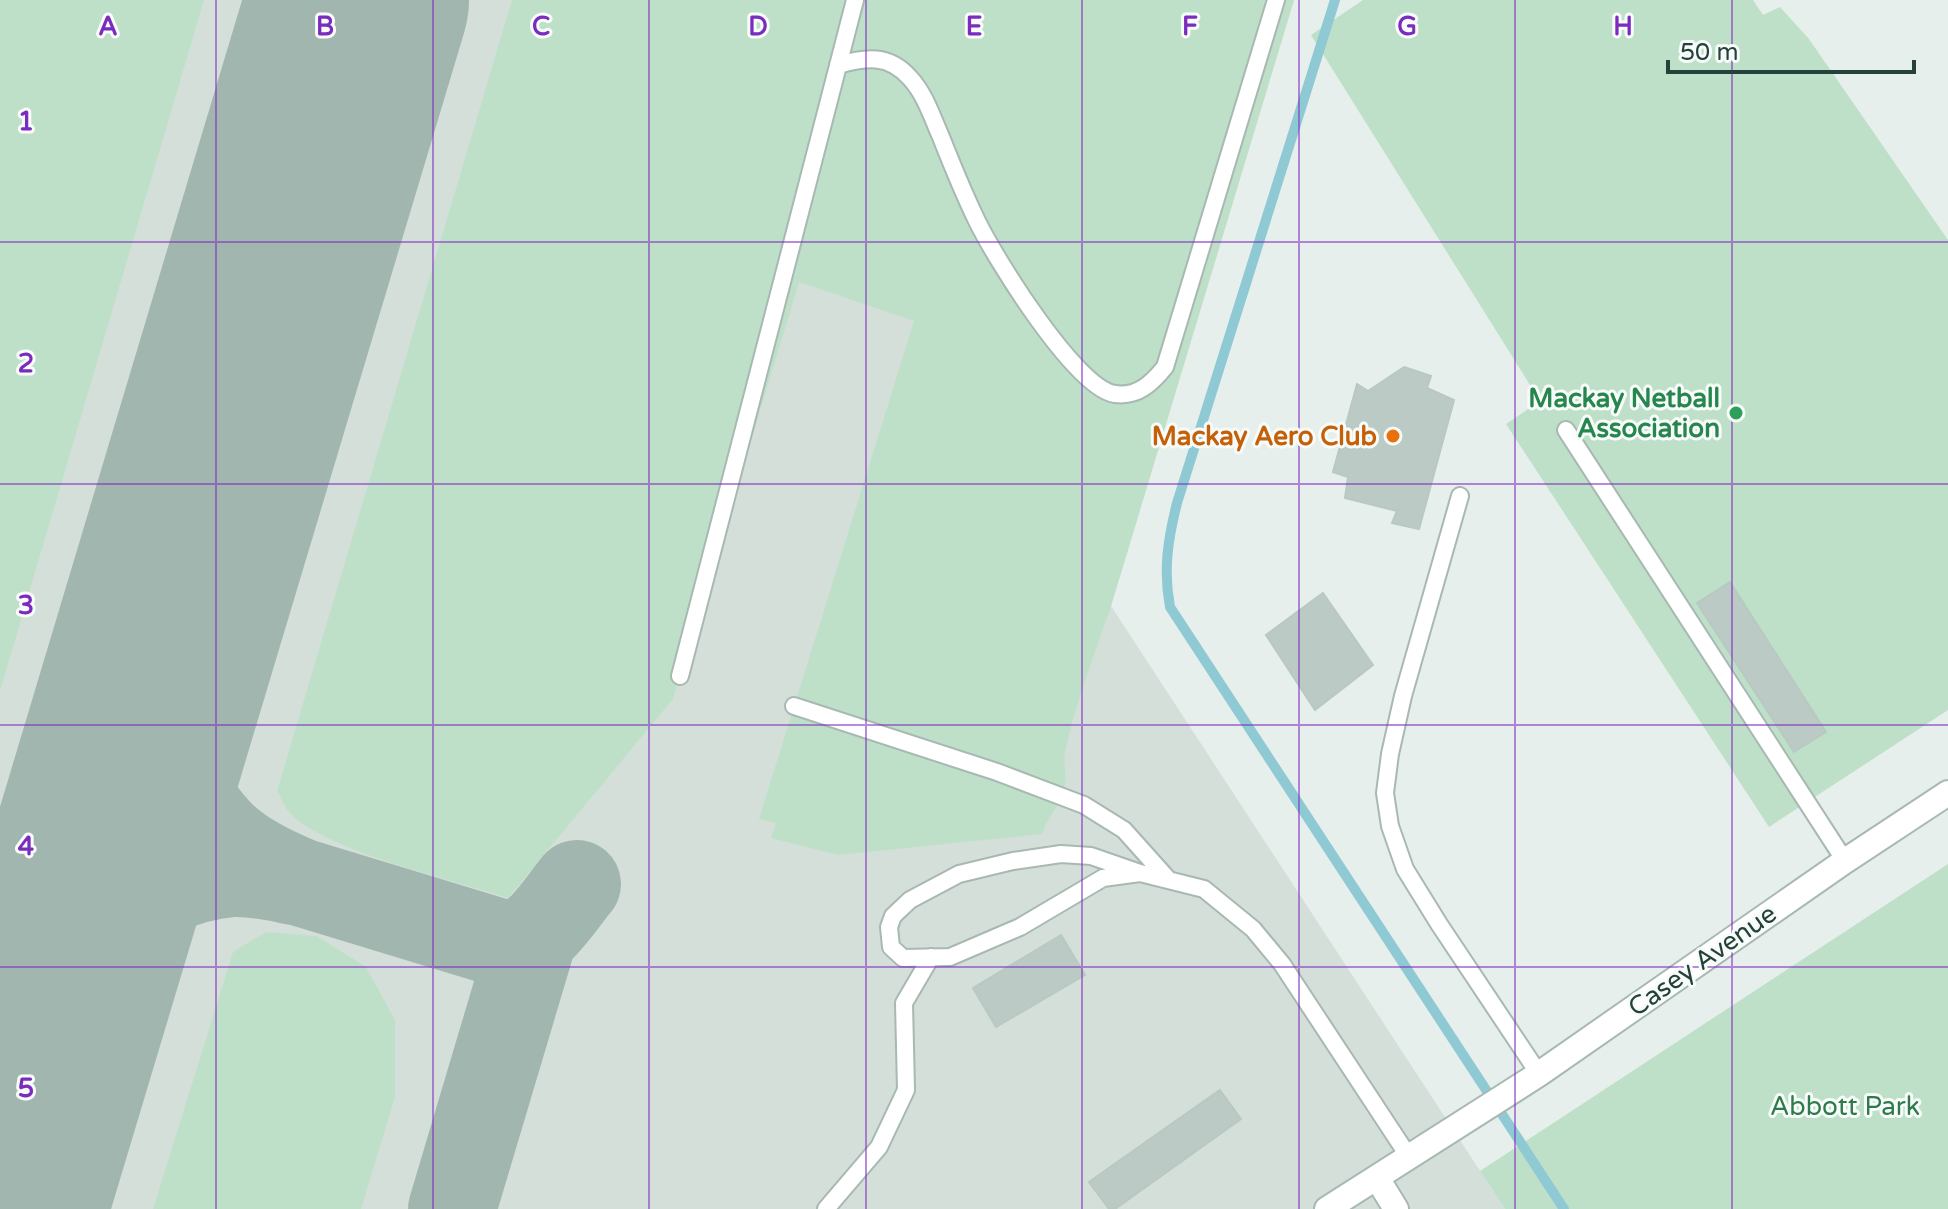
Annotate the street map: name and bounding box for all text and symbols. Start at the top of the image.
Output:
text: A [98,11,118,42]
text: B [316,11,334,42]
text: C [532,11,550,42]
text: D [748,11,768,42]
text: E [966,11,982,42]
text: F [1182,11,1198,42]
text: G [1397,11,1417,42]
text: H [1613,11,1633,42]
scale bar [1668,24,1914,74]
text: 50 m [1680,38,1738,67]
text: 1 [18,106,34,137]
text: 2 [18,348,34,379]
place label: Mackay Netball Association [1528,383,1720,444]
marker: Mackay Netball Association [1727,404,1745,422]
place label: Mackay Aero Club [1152,421,1377,452]
marker: Mackay Aero Club [1384,427,1402,445]
text: 3 [18,590,34,621]
text: 4 [18,831,34,862]
street label: Casey Avenue [1622,898,1782,1023]
text: 5 [18,1073,34,1104]
park label: Abbott Park [1770,1091,1920,1122]

